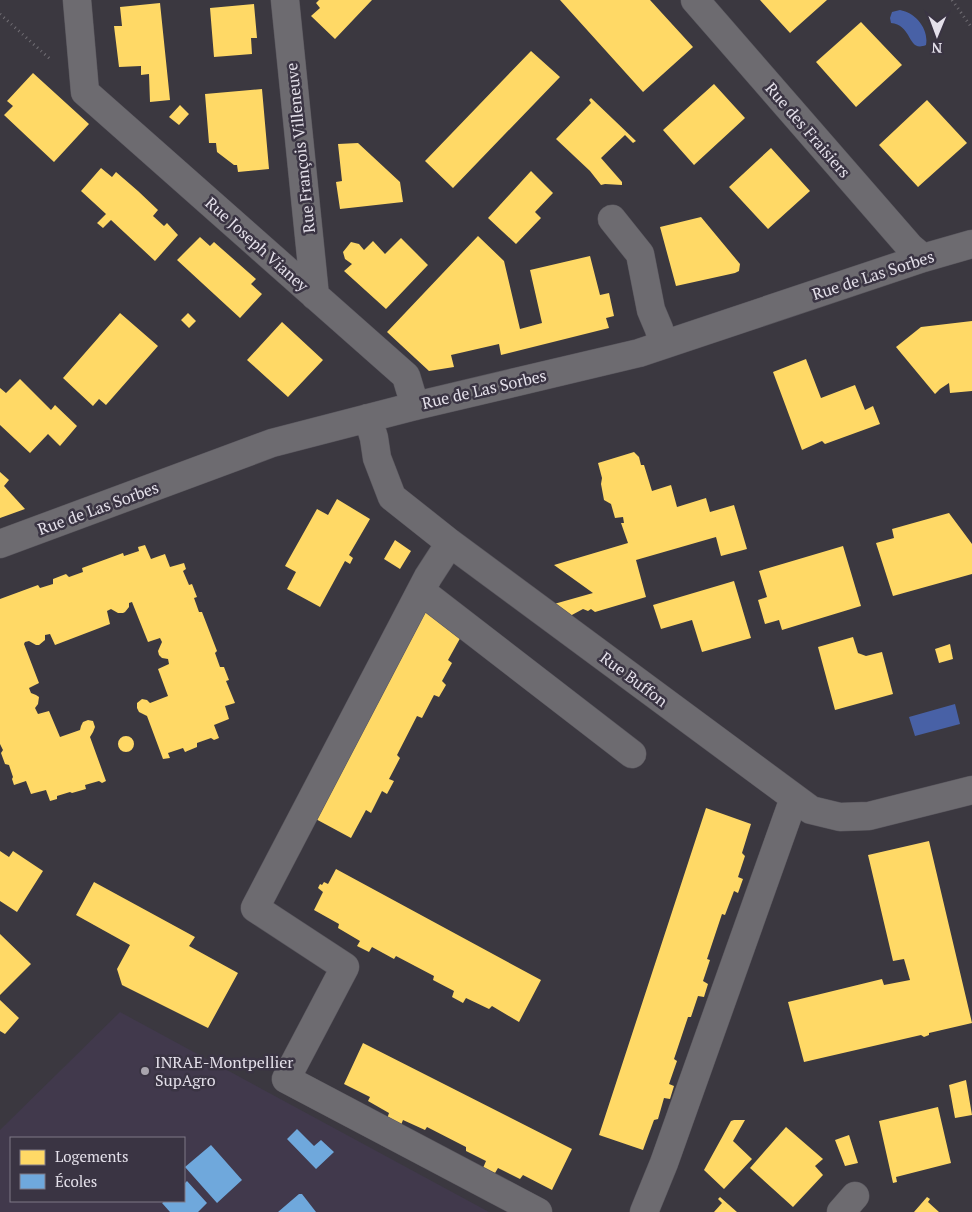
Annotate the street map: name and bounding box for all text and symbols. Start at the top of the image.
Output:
north arrow [912,10,962,60]
text: N [931,39,942,58]
street label: Rue François Villeneuve [280,62,320,234]
street label: Rue des Fraisiers [760,78,856,182]
street label: Rue Joseph Vianey [201,192,314,297]
street label: Rue de Las Sorbes [809,245,937,305]
street label: Rue de Las Sorbes [420,364,548,414]
street label: Rue de Las Sorbes [35,476,162,540]
street label: Rue Buffon [596,646,673,712]
place label: INRAE-Montpellier SupAgro [155,1051,294,1091]
marker: INRAE-Montpellier SupAgro [139,1065,151,1077]
legend [10,1137,185,1202]
text: Logements [55,1146,128,1166]
text: Écoles [55,1171,97,1191]

